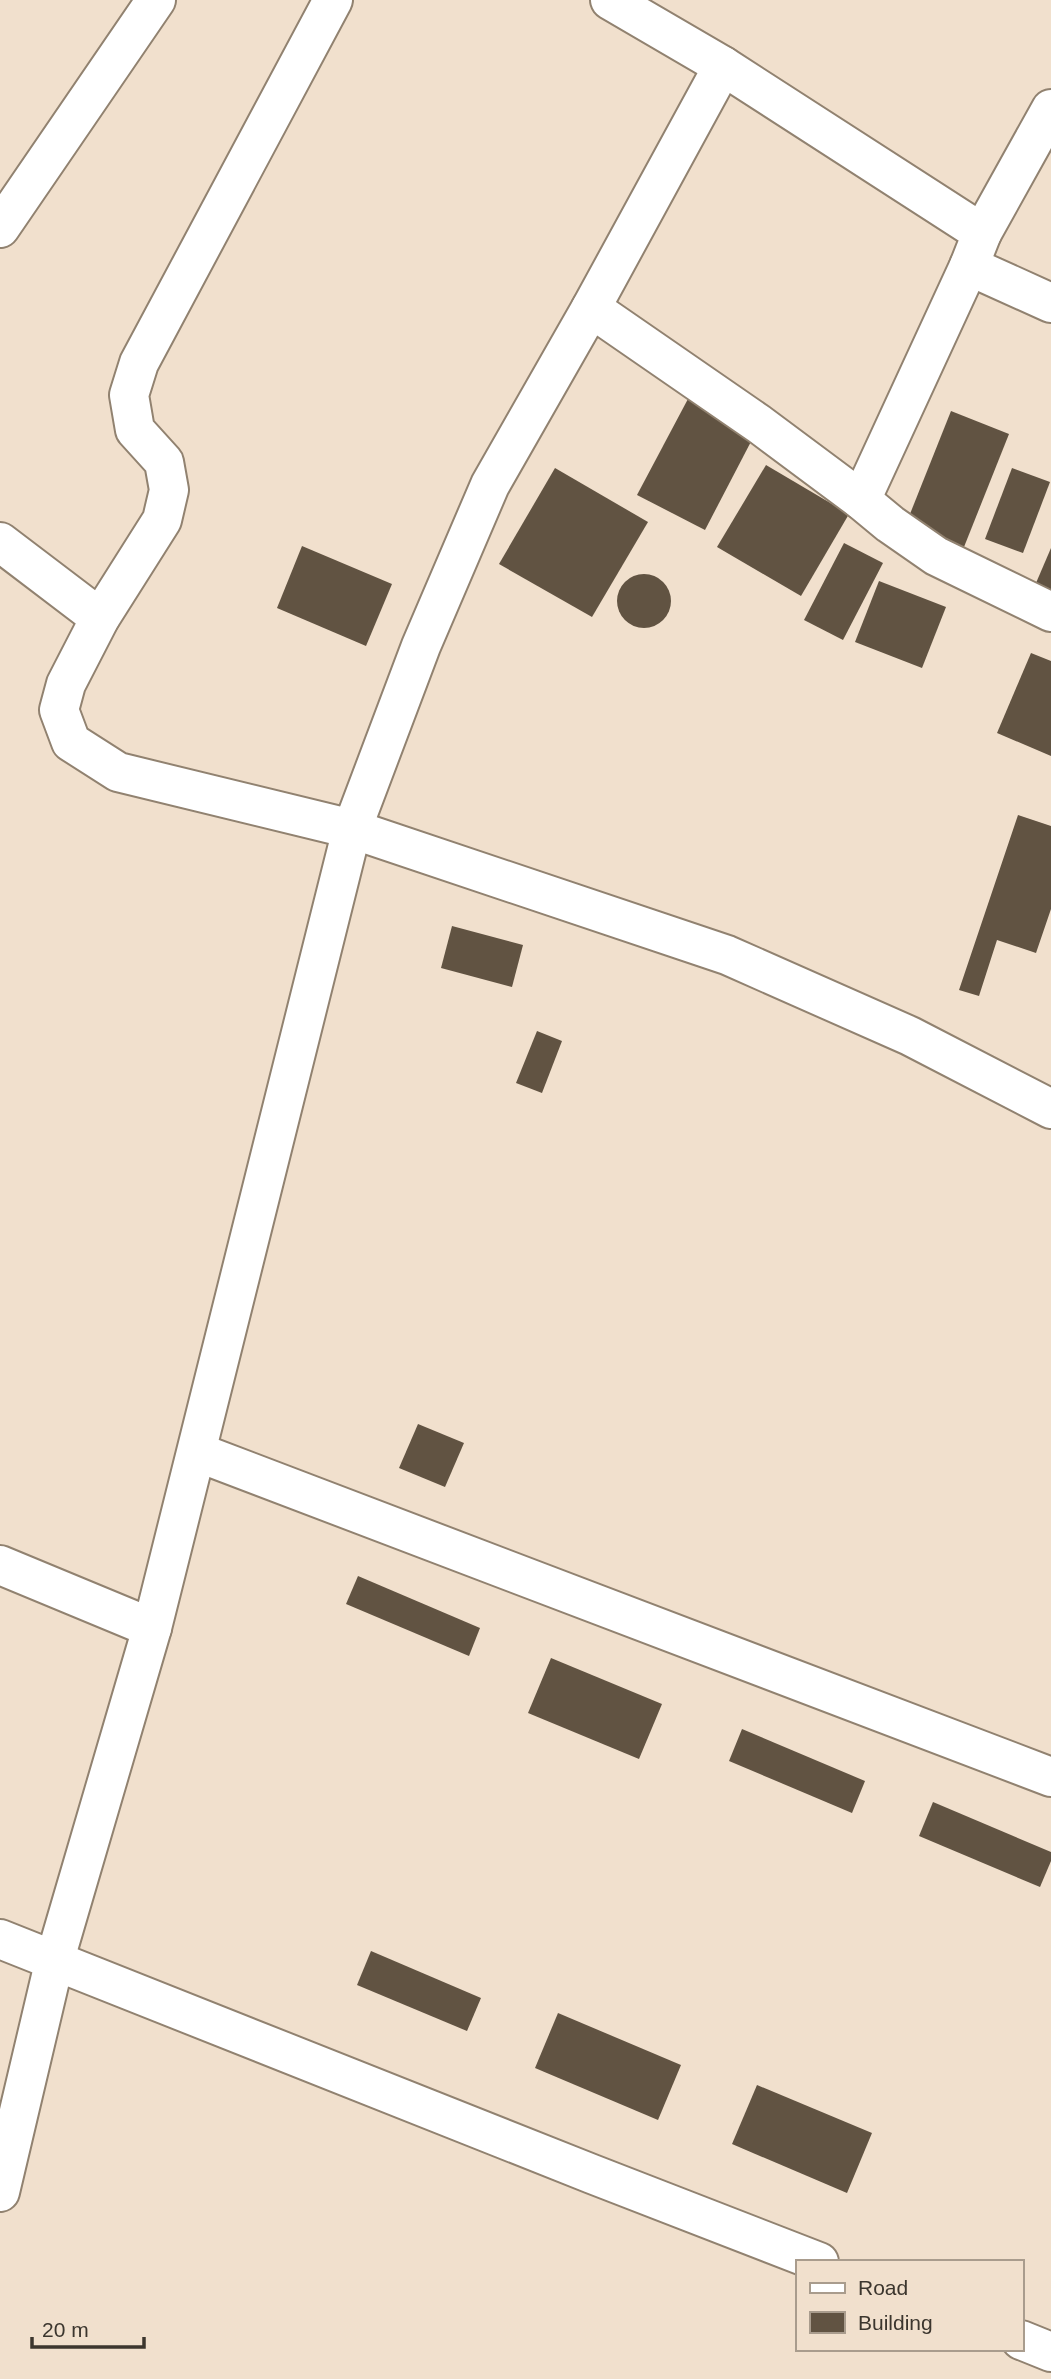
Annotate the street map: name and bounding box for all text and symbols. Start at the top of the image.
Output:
legend [796,2260,1023,2351]
text: Road [858,2276,908,2299]
scale bar [32,2306,144,2350]
text: Building [858,2311,933,2334]
text: 20 m [42,2318,89,2341]

